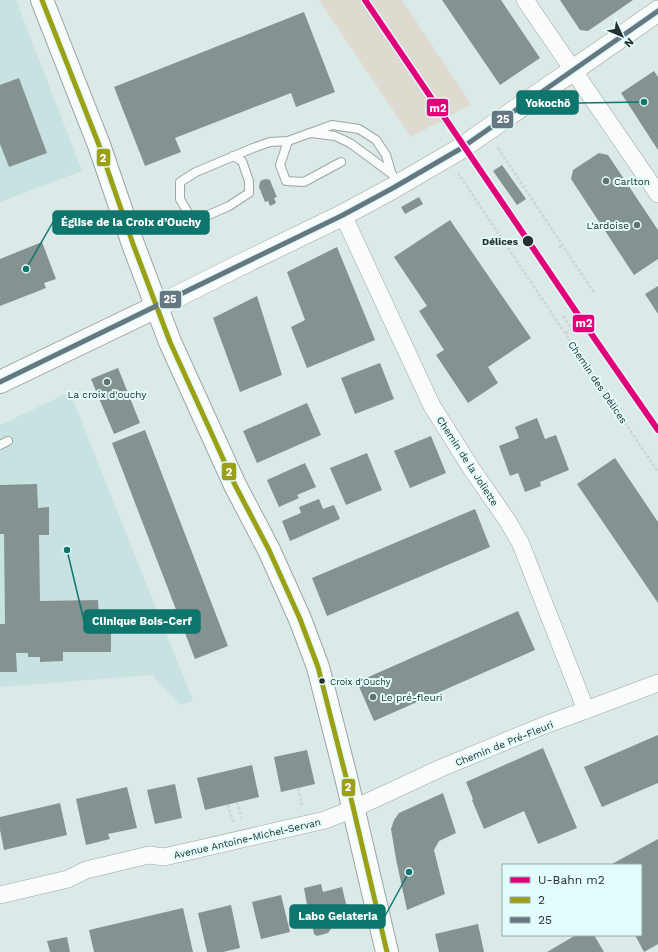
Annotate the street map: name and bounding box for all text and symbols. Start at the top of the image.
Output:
north arrow [602,16,642,56]
text: N [621,35,636,50]
callout: Yokochō [517,91,578,114]
text: Yokochō [525,97,571,110]
line badge: m2 [426,98,449,117]
text: m2 [430,102,447,115]
line badge: 25 [491,110,514,129]
text: 25 [497,113,509,126]
line badge: 2 [96,148,111,167]
text: 2 [100,152,107,165]
marker: Carlton [601,176,611,186]
place label: Carlton [614,176,650,187]
callout: Église de la Croix d’Ouchy [53,211,209,234]
text: Église de la Croix d’Ouchy [61,216,202,229]
place label: L'ardoise [586,220,629,231]
marker: L'ardoise [632,220,642,230]
marker: Délices [521,234,535,248]
place label: Délices [482,236,519,247]
line badge: 25 [159,290,182,309]
text: 25 [164,293,176,306]
line badge: m2 [572,314,595,333]
text: m2 [576,317,593,330]
street label: Chemin des Délices [566,339,629,425]
marker: La croix d'ouchy [102,377,112,387]
place label: La croix d'ouchy [68,389,147,400]
street label: Chemin de la Joliette [435,415,501,508]
line badge: 2 [221,462,237,481]
text: 2 [226,466,233,479]
callout: Clinique Bois-Cerf [84,610,200,633]
text: Clinique Bois-Cerf [92,615,192,628]
marker: Croix d'Ouchy [317,676,327,686]
place label: Croix d'Ouchy [330,677,391,687]
marker: Le pré-fleuri [368,692,378,702]
place label: Le pré-fleuri [381,692,442,703]
street label: Chemin de Pré-Fleuri [454,719,555,768]
line badge: 2 [341,778,356,797]
text: 2 [345,781,352,794]
street label: Avenue Antoine-Michel-Servan [173,816,322,861]
legend [502,864,642,936]
text: U-Bahn m2 [538,873,605,887]
text: 2 [538,893,545,907]
callout: Labo Gelateria [290,905,385,928]
text: Labo Gelateria [298,910,378,923]
text: 25 [538,913,552,927]

